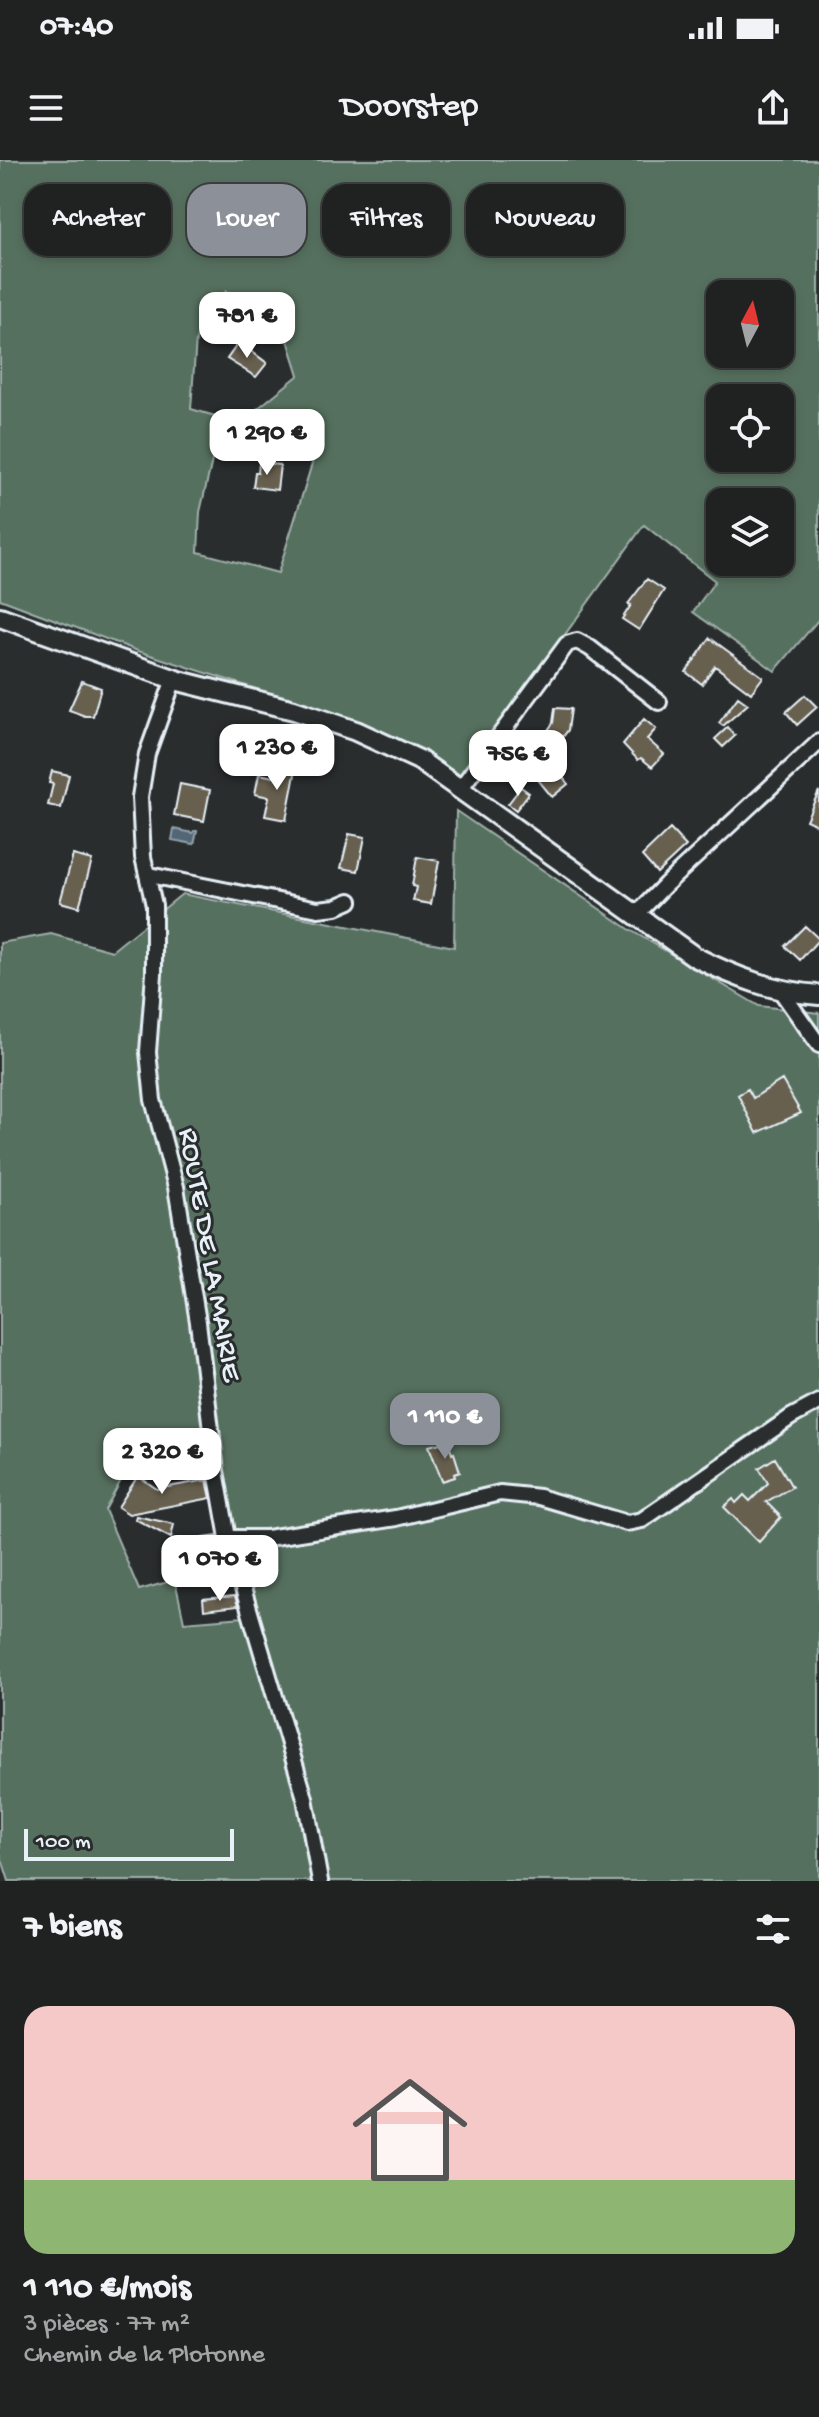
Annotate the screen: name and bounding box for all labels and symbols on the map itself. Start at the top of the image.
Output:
north arrow [706,280,794,368]
pin: 781 € [191,292,303,360]
pin: 1 290 € [193,409,341,477]
pin: 1 230 € [203,724,351,792]
pin: 756 € [462,730,574,798]
street label: ROUTE DE LA MAIRIE [168,1125,248,1386]
pin: 1 110 € [371,1393,519,1461]
pin: 2 320 € [88,1428,236,1496]
pin: 1 070 € [146,1535,294,1603]
scale bar [24,1825,234,1861]

